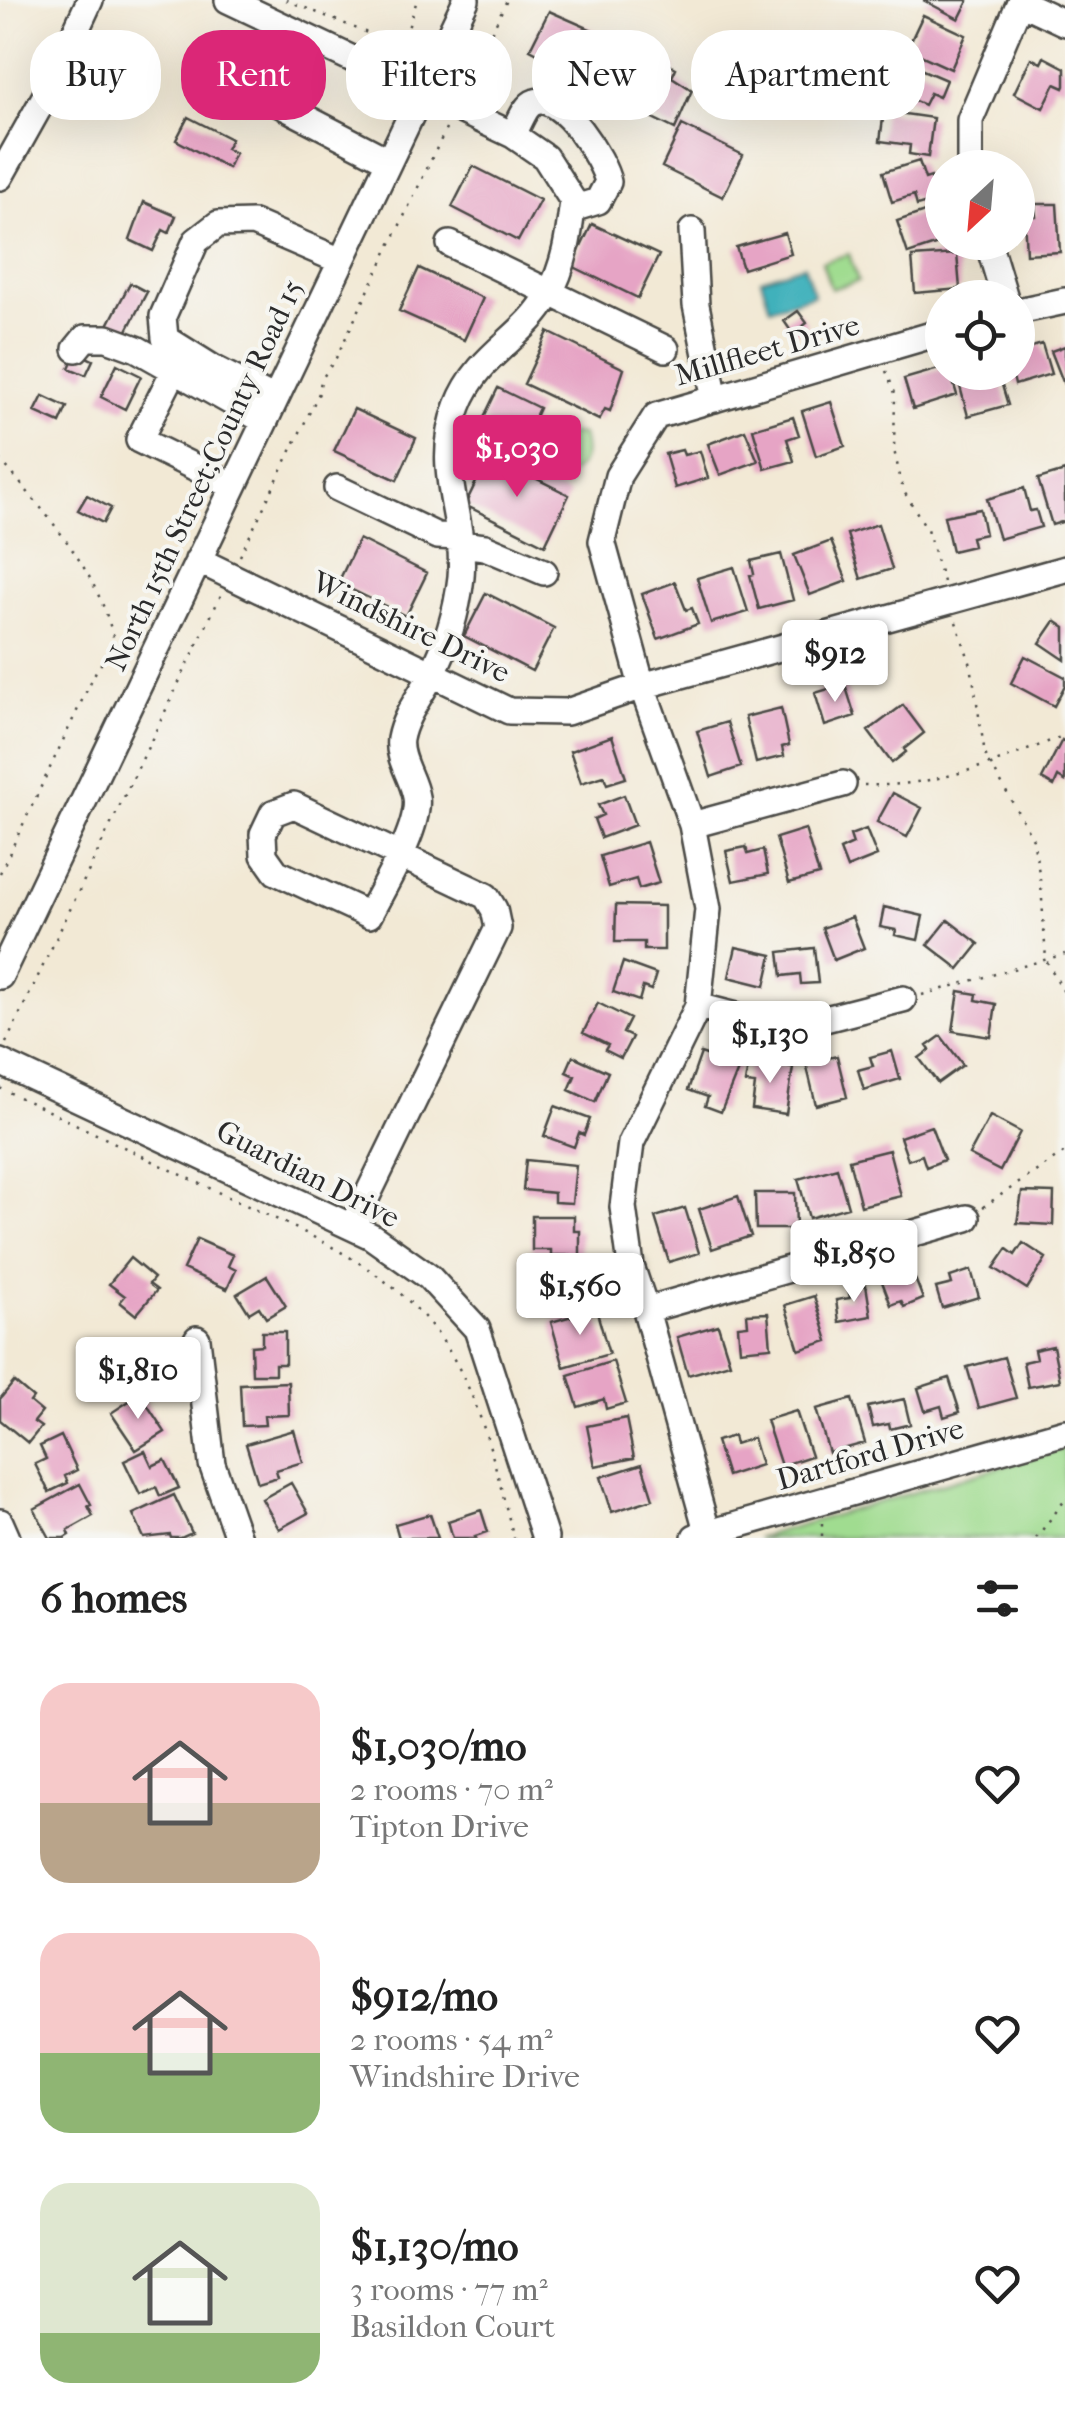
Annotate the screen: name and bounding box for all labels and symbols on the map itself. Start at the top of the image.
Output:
north arrow [925,150,1035,260]
street label: North 15th Street;County Road 15 [98,274,311,676]
street label: Millfleet Drive [671,307,864,394]
pin: $1,030 [436,415,598,500]
street label: Windshire Drive [305,564,515,690]
pin: $912 [776,620,894,705]
pin: $1,130 [689,1001,851,1086]
street label: Guardian Drive [210,1113,405,1236]
pin: $1,850 [773,1220,935,1305]
pin: $1,560 [499,1253,661,1338]
pin: $1,810 [57,1337,219,1422]
street label: Dartford Drive [772,1411,968,1498]

